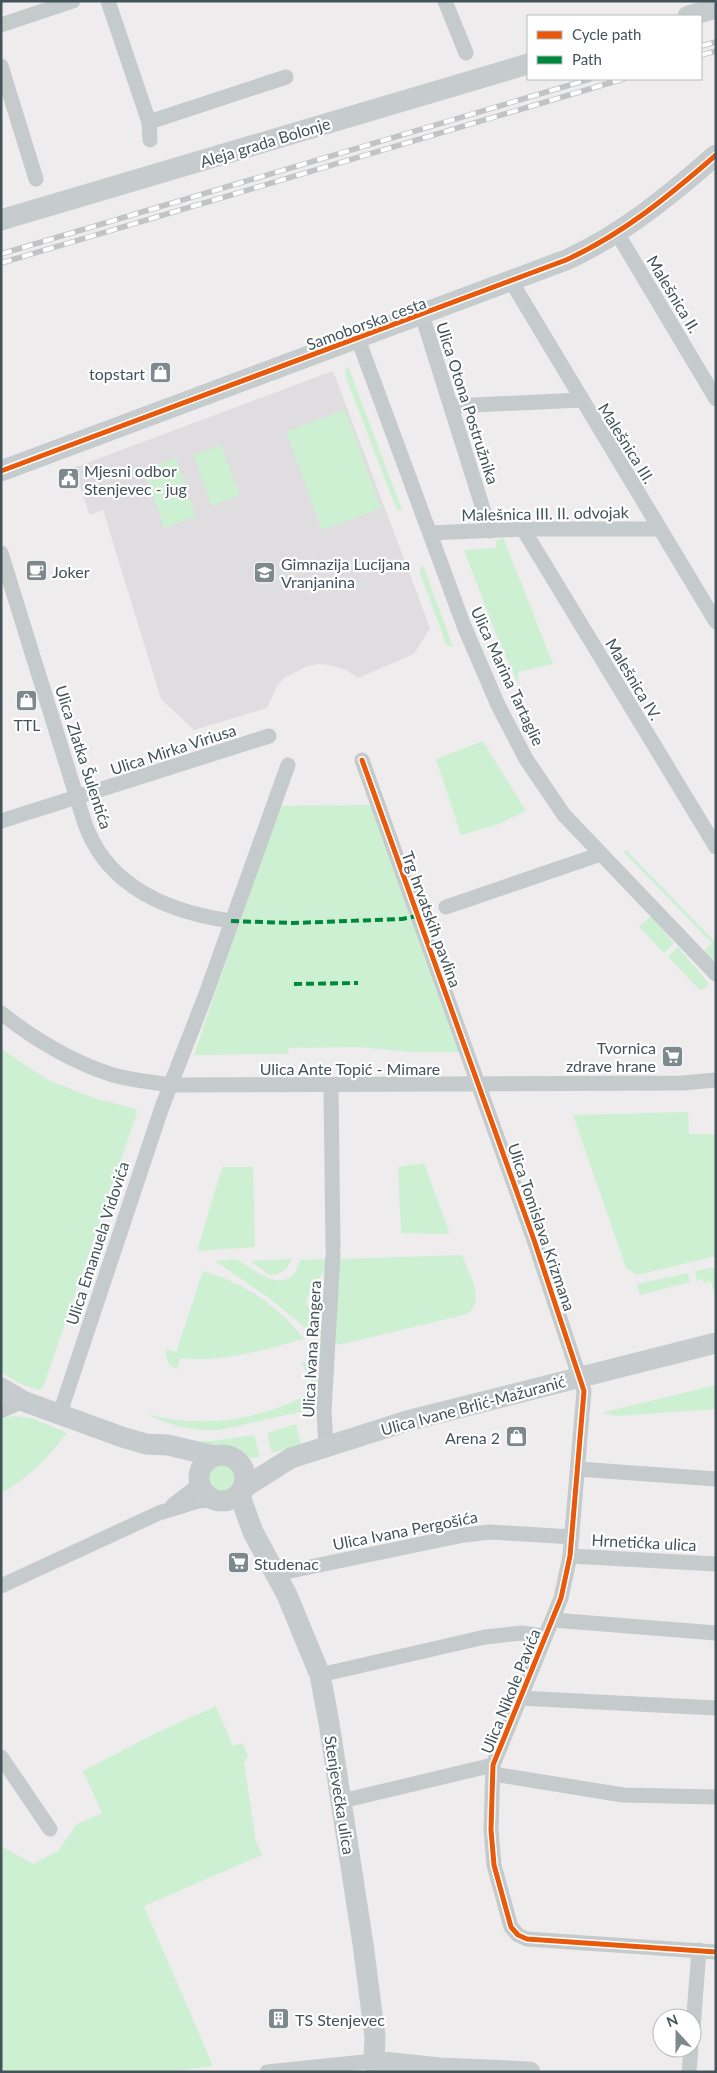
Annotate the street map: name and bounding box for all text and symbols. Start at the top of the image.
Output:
legend [527,15,702,80]
text: Cycle path [572,25,641,43]
text: Path [572,50,602,68]
street label: Aleja grada Bolonje [198,113,332,171]
street label: Malešnica II. [643,252,705,336]
street label: Samoborska cesta [303,292,429,354]
street label: Ulica Otona Postružnika [433,320,503,486]
shop icon: topstart [149,361,173,385]
place label: topstart [89,364,145,383]
street label: Malešnica III. [595,399,659,487]
place label: Mjesni odbor Stenjevec - jug [84,461,187,498]
public building icon: Mjesni odbor Stenjevec - jug [56,467,80,491]
street label: Malešnica III. II. odvojak [461,502,630,524]
place label: Gimnazija Lucijana Vranjanina [281,554,410,591]
cafe icon: Joker [24,559,48,583]
school or university icon: Gimnazija Lucijana Vranjanina [253,560,277,584]
place label: Joker [52,562,90,581]
street label: Ulica Marina Tartaglie [467,604,549,748]
street label: Malešnica IV. [602,635,666,723]
street label: Ulica Zlatka Šulentića [52,683,116,831]
shop icon: TTL [15,688,39,712]
place label: TTL [13,715,41,734]
street label: Ulica Mirka Viriusa [108,720,238,778]
street label: Trg hrvatskih pavlina [399,848,465,990]
place label: Tvornica zdrave hrane [566,1038,656,1075]
supermarket icon: Tvornica zdrave hrane [660,1044,684,1068]
street label: Ulica Ante Topić - Mimare [260,1059,440,1078]
street label: Ulica Tomislava Krizmana [504,1141,580,1313]
street label: Ulica Emanuela Vidovića [62,1159,132,1327]
street label: Ulica Ivana Rangera [298,1280,324,1418]
street label: Ulica Ivane Brlić-Mažuranić [379,1371,568,1439]
shop icon: Arena 2 [504,1425,528,1449]
place label: Arena 2 [445,1428,500,1447]
street label: Ulica Ivana Pergošića [331,1507,479,1553]
street label: Hrnetićka ulica [591,1530,697,1554]
supermarket icon: Studenac [226,1551,250,1575]
place label: Studenac [254,1554,319,1573]
street label: Ulica Nikole Pavića [476,1626,544,1756]
street label: Stenjevečka ulica [321,1734,359,1856]
building icon: TS Stenjevec [267,2007,291,2031]
north arrow [652,2008,702,2058]
place label: TS Stenjevec [295,2010,385,2029]
text: N [664,2011,680,2030]

